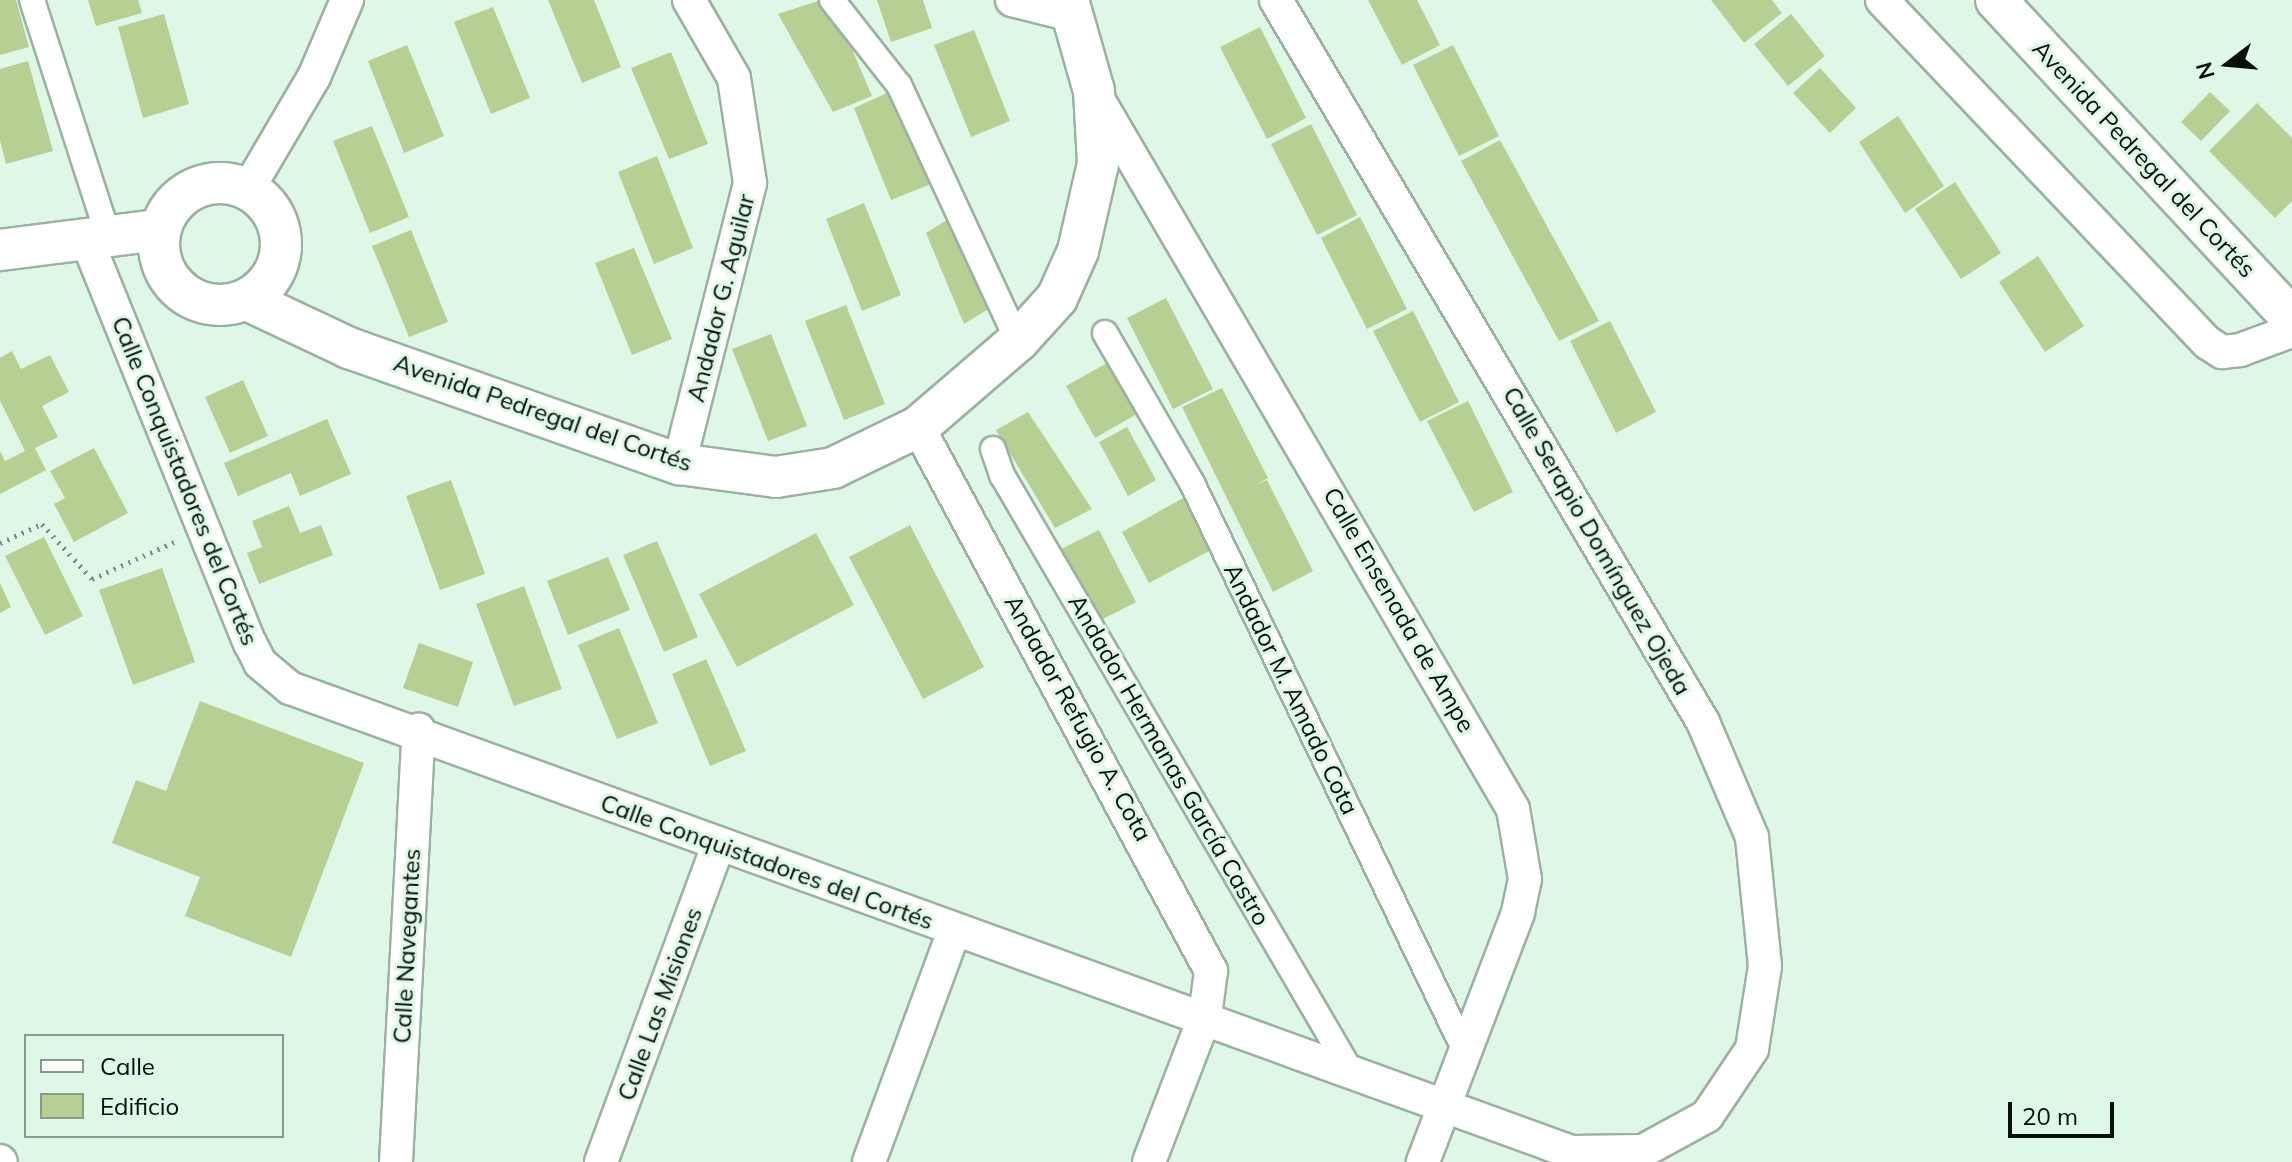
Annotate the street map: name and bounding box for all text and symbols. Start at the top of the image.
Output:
north arrow [2188,24,2268,104]
street label: Avenida Pedregal del Cortés [2026,34,2262,284]
text: N [2189,59,2221,82]
street label: Andador G. Aguilar [681,191,761,405]
street label: Calle Conquistadores del Cortés [106,312,264,650]
street label: Avenida Pedregal del Cortés [390,348,696,478]
street label: Calle Serapio Domínguez Ojeda [1497,382,1697,700]
street label: Calle Ensenada de Ampe [1317,483,1481,737]
street label: Andador M. Amado Cota [1218,559,1364,819]
street label: Andador Hermanas García Castro [1062,589,1276,931]
street label: Andador Refugio A. Cota [998,590,1158,846]
street label: Calle Conquistadores del Cortés [597,788,937,936]
street label: Calle Navegantes [388,848,426,1044]
street label: Calle Las Misiones [612,903,708,1105]
legend [24,1034,284,1138]
text: Calle [100,1051,155,1081]
scale bar [2012,1086,2118,1136]
text: Edificio [100,1091,179,1121]
text: 20 m [2022,1101,2078,1131]

